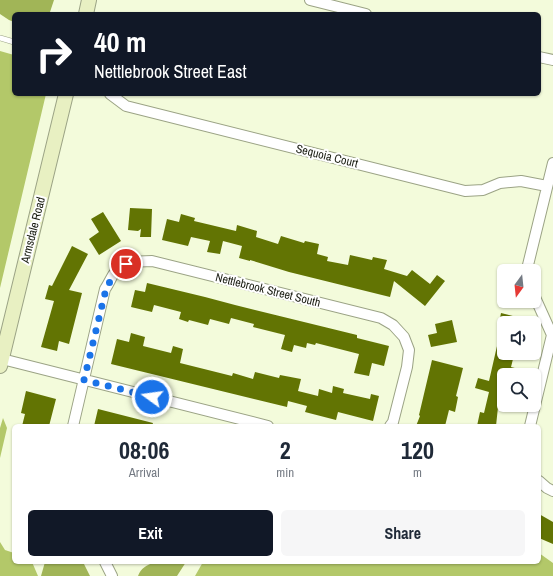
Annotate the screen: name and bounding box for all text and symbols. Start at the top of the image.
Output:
text: 40 m [94,23,146,61]
icon: right [28,28,80,80]
text: Nettlebrook Street East [94,59,247,84]
street label: Sequoia Court [294,141,360,172]
street label: Armsdale Road [17,195,49,266]
pin [109,247,143,281]
icon: arrive [115,253,137,275]
north arrow [497,264,541,308]
map controls [497,264,541,412]
street label: Nettlebrook Street South [214,269,322,311]
button: sound [497,316,541,360]
button: search [497,368,541,412]
position arrow [131,376,173,418]
text: 08:06 [119,434,169,466]
text: 2 [280,434,291,466]
text: 120 [401,434,434,466]
text: Arrival [129,464,160,481]
text: min [276,464,294,481]
text: m [413,464,422,481]
button: Exit [28,510,273,556]
button: Share [281,510,525,556]

